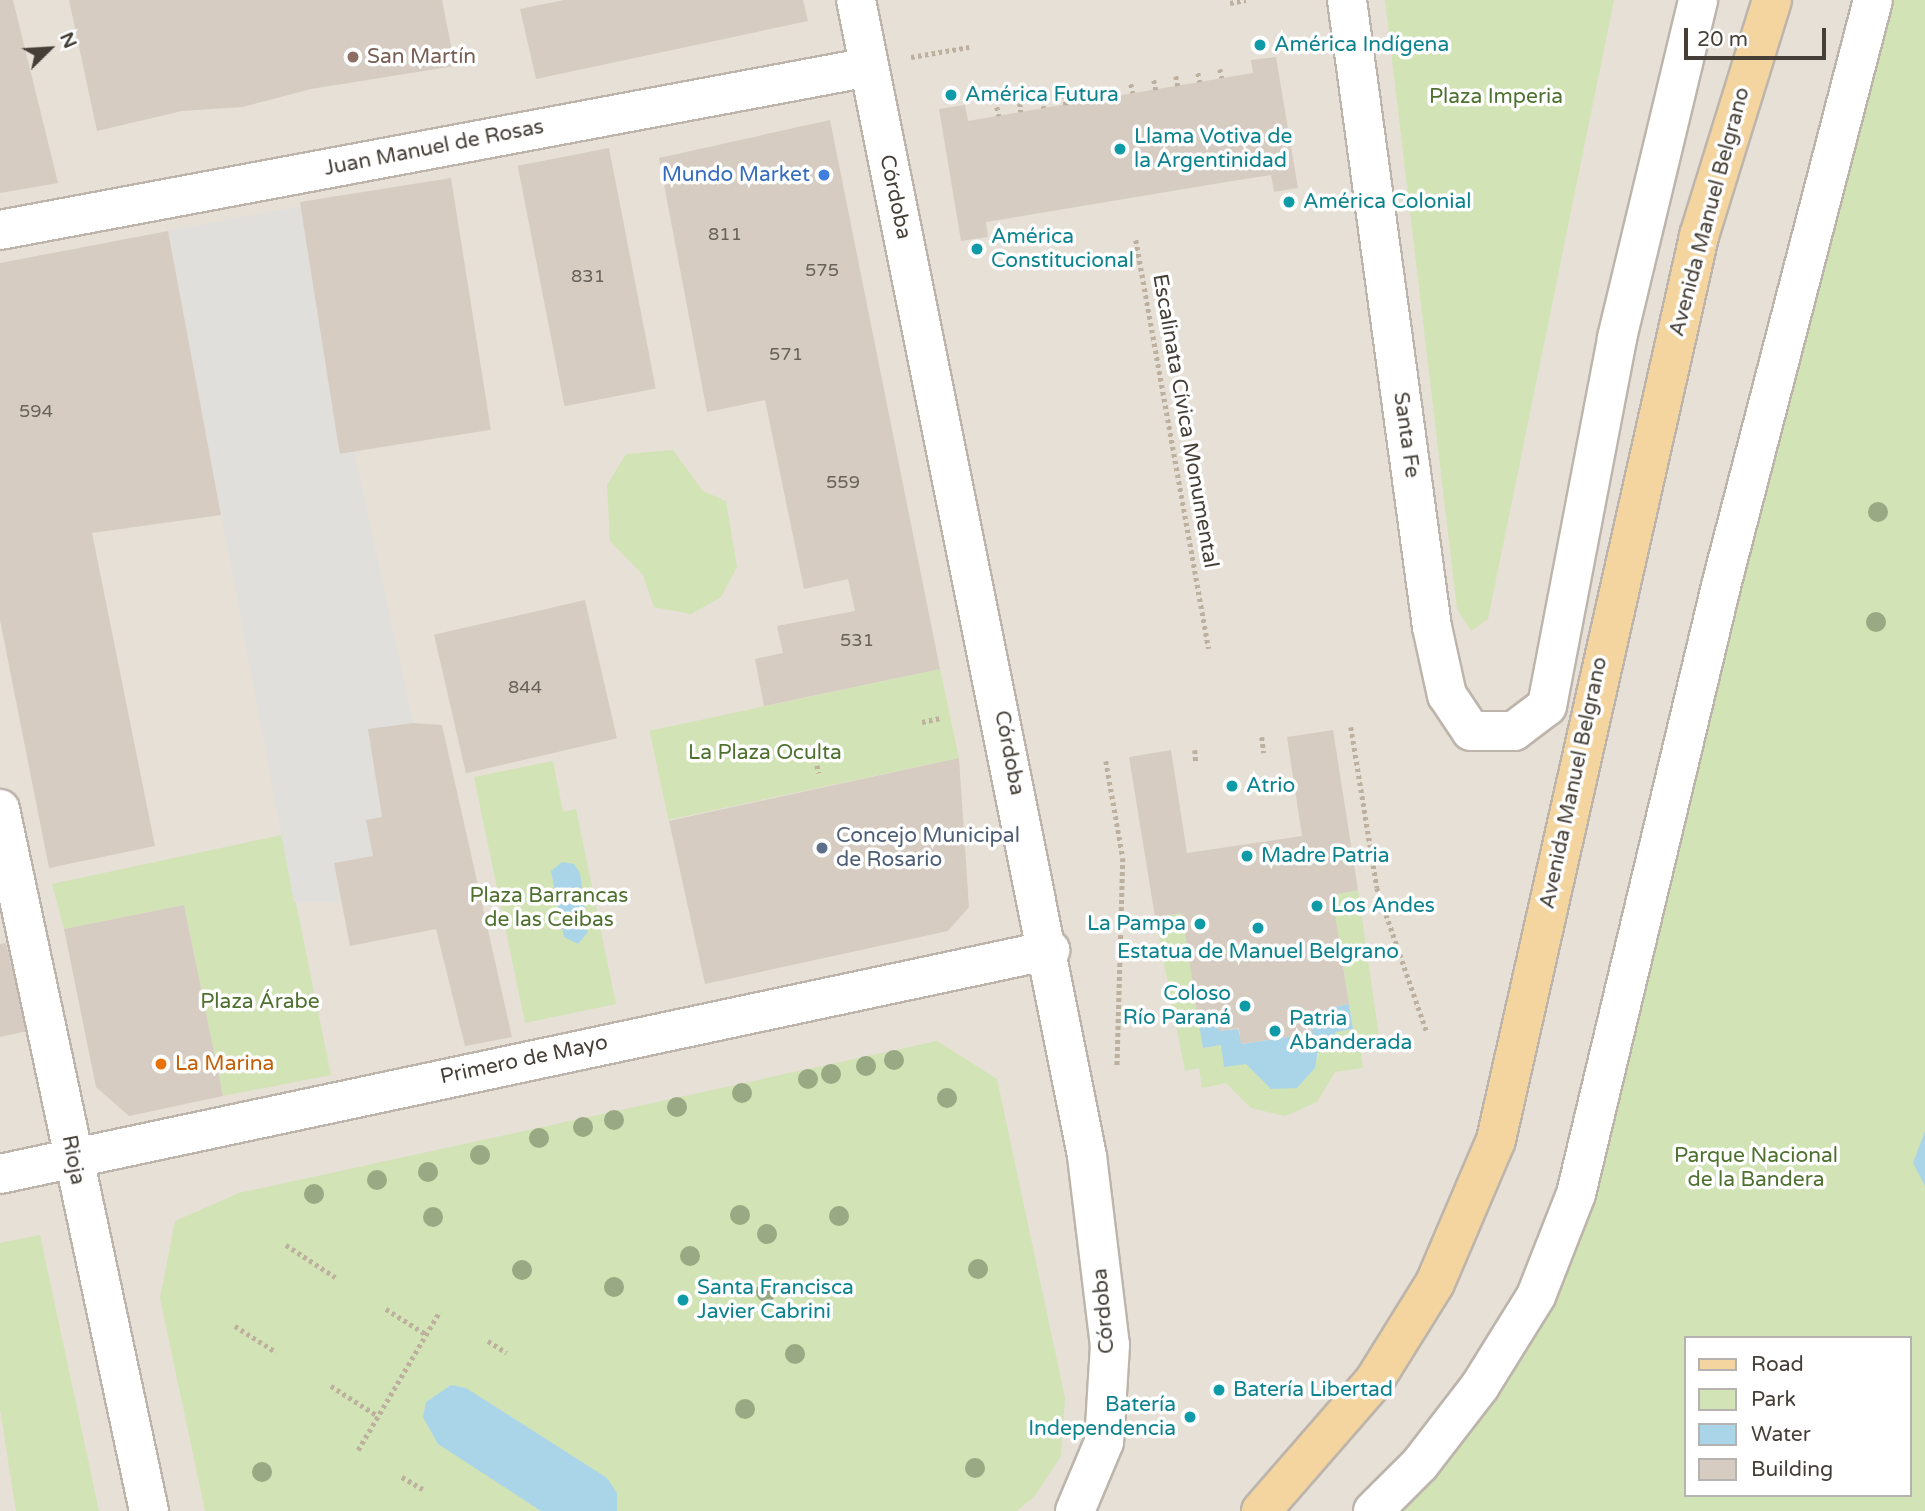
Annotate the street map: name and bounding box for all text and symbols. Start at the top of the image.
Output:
north arrow [14,14,84,84]
scale bar [1687,14,1829,58]
text: 20 m [1697,27,1748,52]
text: N [55,29,81,52]
place label: América Indígena [1274,32,1449,58]
marker: América Indígena [1252,37,1268,53]
place label: San Martín [367,44,476,70]
marker: San Martín [345,49,361,65]
place label: América Futura [965,82,1119,108]
park label: Plaza Imperia [1429,84,1563,110]
street label: Avenida Manuel Belgrano [1665,85,1755,339]
marker: América Futura [943,87,959,103]
street label: Juan Manuel de Rosas [322,114,546,182]
place label: Llama Votiva de la Argentinidad [1134,124,1292,174]
marker: Llama Votiva de la Argentinidad [1112,141,1128,157]
street label: Córdoba [874,152,916,242]
place label: Mundo Market [662,162,810,188]
marker: Mundo Market [816,167,832,183]
place label: América Colonial [1303,189,1472,215]
marker: América Colonial [1281,194,1297,210]
house number: 811 [708,223,742,245]
place label: América Constitucional [991,224,1134,274]
marker: América Constitucional [969,241,985,257]
house number: 575 [805,259,839,281]
house number: 831 [571,265,605,287]
street label: Escalinata Cívica Monumental [1147,272,1223,570]
house number: 571 [769,343,803,365]
street label: Santa Fe [1388,390,1424,480]
house number: 594 [19,400,53,422]
house number: 559 [826,471,860,493]
house number: 531 [840,629,874,651]
street label: Avenida Manuel Belgrano [1535,655,1613,911]
house number: 844 [508,676,542,698]
street label: Córdoba [988,708,1030,798]
park label: La Plaza Oculta [688,740,842,766]
place label: Atrio [1246,773,1295,799]
marker: Atrio [1224,778,1240,794]
place label: Concejo Municipal de Rosario [836,823,1020,873]
marker: Concejo Municipal de Rosario [814,840,830,856]
place label: Madre Patria [1261,843,1390,869]
marker: Madre Patria [1239,848,1255,864]
park label: Plaza Barrancas de las Ceibas [470,883,628,933]
place label: Los Andes [1331,893,1435,919]
marker: Los Andes [1309,898,1325,914]
place label: La Pampa [1087,911,1186,937]
marker: La Pampa [1192,916,1208,932]
marker: Estatua de Manuel Belgrano [1250,920,1266,936]
place label: Estatua de Manuel Belgrano [1117,939,1399,965]
place label: Coloso Río Paraná [1123,981,1231,1031]
park label: Plaza Árabe [200,989,320,1015]
marker: Coloso Río Paraná [1237,998,1253,1014]
place label: Patria Abanderada [1289,1006,1412,1056]
marker: Patria Abanderada [1267,1023,1283,1039]
street label: Primero de Mayo [438,1030,610,1090]
place label: La Marina [175,1051,274,1077]
marker: La Marina [153,1056,169,1072]
street label: Rioja [56,1133,90,1187]
park label: Parque Nacional de la Bandera [1674,1143,1838,1193]
street label: Córdoba [1088,1267,1120,1355]
place label: Santa Francisca Javier Cabrini [697,1275,854,1325]
marker: Santa Francisca Javier Cabrini [675,1292,691,1308]
legend [1684,1336,1911,1497]
text: Road [1751,1352,1804,1377]
place label: Batería Libertad [1233,1377,1393,1403]
marker: Batería Libertad [1211,1382,1227,1398]
text: Park [1751,1387,1796,1412]
place label: Batería Independencia [1028,1392,1176,1442]
marker: Batería Independencia [1182,1409,1198,1425]
text: Water [1751,1422,1811,1447]
text: Building [1751,1457,1833,1482]

